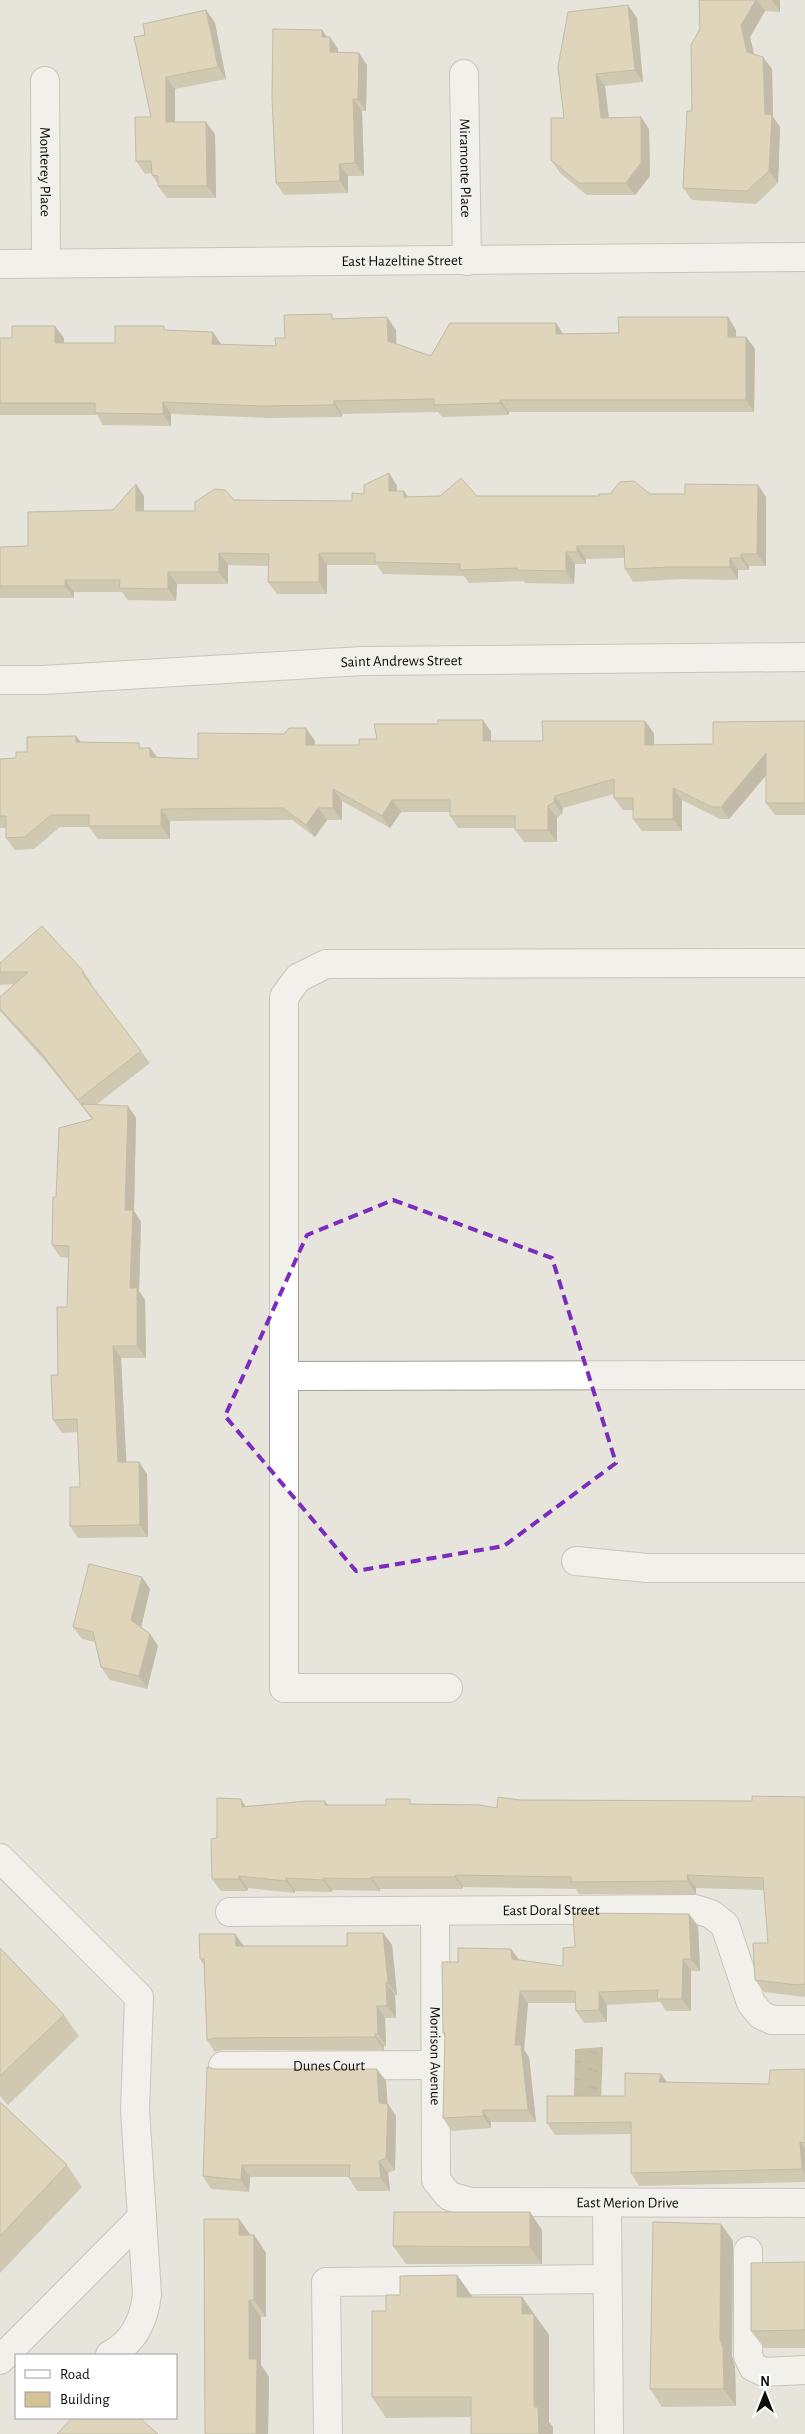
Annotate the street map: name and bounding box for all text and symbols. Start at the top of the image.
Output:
street label: Miramonte Place [457,118,473,218]
street label: Monterey Place [37,127,53,217]
street label: East Hazeltine Street [341,253,463,269]
street label: Saint Andrews Street [340,653,463,670]
street label: East Doral Street [503,1903,600,1918]
street label: Morrison Avenue [427,2007,443,2106]
street label: Dunes Court [293,2058,365,2074]
street label: East Merion Drive [576,2195,679,2211]
legend [15,2354,178,2419]
text: Road [60,2367,90,2382]
north arrow [740,2369,790,2419]
text: N [760,2375,770,2389]
text: Building [60,2392,110,2407]

